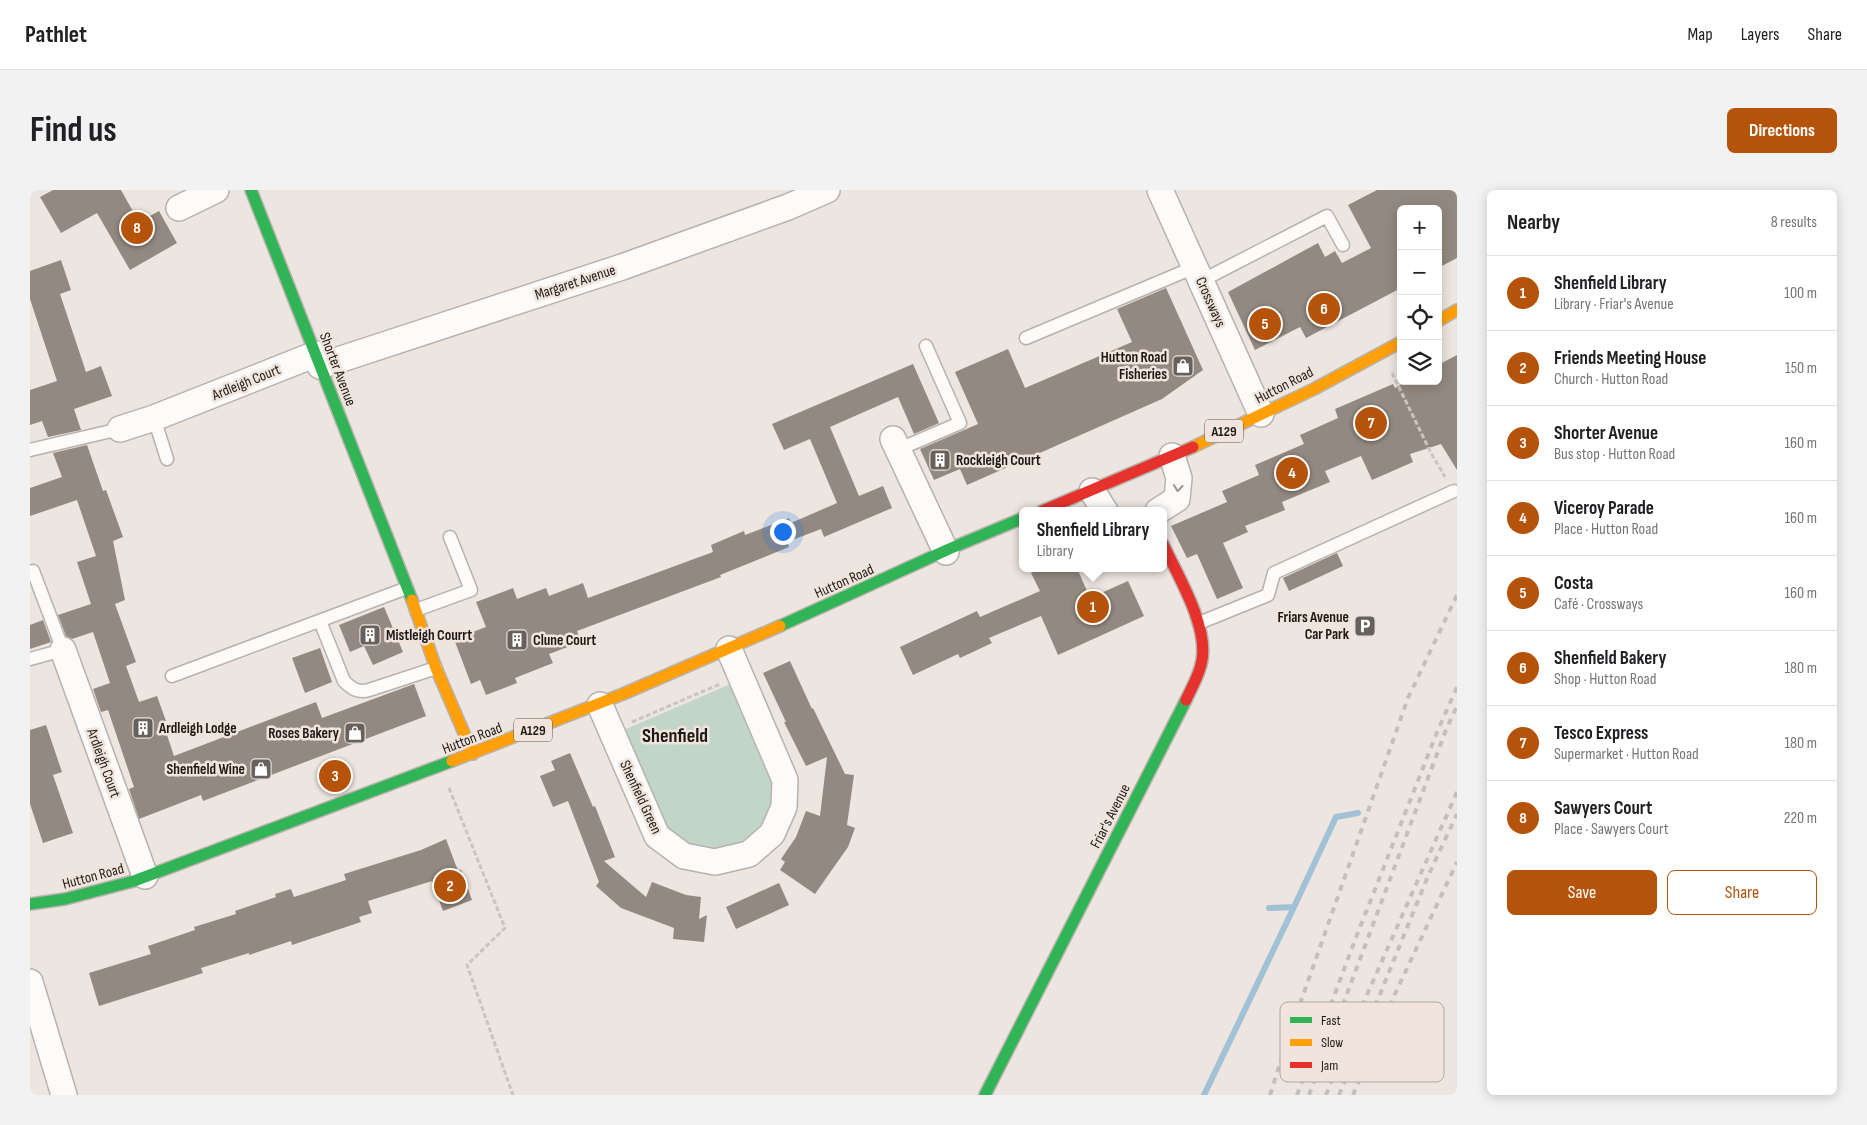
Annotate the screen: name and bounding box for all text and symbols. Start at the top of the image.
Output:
text: Pathlet [25,20,87,49]
text: Map [1688,24,1713,45]
text: Layers [1741,24,1780,45]
text: Share [1808,24,1842,45]
button: Directions [1727,108,1837,153]
text: Find us [30,109,117,152]
map controls [1397,205,1442,385]
button: + [1397,205,1442,250]
pin: 8 [121,209,153,247]
text: Nearby [1507,210,1560,235]
text: 8 results [1771,213,1817,232]
button: − [1397,250,1442,295]
street label: Margaret Avenue [532,260,618,304]
text: Shenfield Library [1554,272,1667,295]
street label: Crossways [1191,274,1230,330]
text: 1 [1520,284,1526,303]
text: 100 m [1784,284,1817,303]
pin: 6 [1308,290,1340,328]
button: locate [1397,295,1442,340]
text: Library · Friar's Avenue [1554,295,1674,314]
pin: 5 [1249,305,1281,343]
street label: Shorter Avenue [315,330,360,409]
button: layers [1397,340,1442,385]
text: Friends Meeting House [1554,347,1706,370]
place label: Hutton Road Fisheries [1101,348,1167,384]
shop icon: Hutton Road Fisheries [1171,354,1195,378]
text: 2 [1519,359,1527,378]
text: 150 m [1785,359,1817,378]
street label: Ardleigh Court [208,360,284,405]
street label: Hutton Road [1252,363,1317,408]
text: Church · Hutton Road [1554,370,1668,389]
pin: 7 [1355,404,1387,442]
road number: A129 [1205,420,1243,442]
text: Shorter Avenue [1554,422,1658,445]
text: 3 [1519,434,1527,453]
text: 160 m [1784,434,1817,453]
text: Bus stop · Hutton Road [1554,445,1675,464]
building icon: Rockleigh Court [928,448,952,472]
place label: Rockleigh Court [956,451,1041,470]
pin: 4 [1276,454,1308,492]
one-way arrow [1173,484,1184,492]
text: Viceroy Parade [1554,497,1654,520]
popup [1019,507,1167,572]
text: 4 [1519,509,1527,528]
text: 160 m [1784,509,1817,528]
your location [770,519,796,545]
text: Shenfield Library [1037,519,1149,542]
text: Place · Hutton Road [1554,520,1658,539]
text: Library [1037,542,1074,561]
street label: Hutton Road [812,560,877,603]
text: Costa [1554,572,1593,595]
text: 5 [1519,584,1527,603]
text: 160 m [1784,584,1817,603]
pin: 1 [1077,588,1109,626]
text: Café · Crossways [1554,595,1643,614]
place label: Friars Avenue Car Park [1277,608,1350,644]
parking icon: Friars Avenue Car Park [1353,614,1377,638]
building icon: Mistleigh Courrt [358,623,382,647]
place label: Mistleigh Courrt [386,626,472,645]
building icon: Clune Court [505,628,529,652]
place label: Clune Court [533,631,596,650]
text: Shenfield Bakery [1554,647,1666,670]
text: 6 [1519,659,1527,678]
text: 180 m [1784,659,1817,678]
text: Shop · Hutton Road [1554,670,1656,689]
building icon: Ardleigh Lodge [131,716,155,740]
street label: Hutton Road [439,718,505,759]
road number: A129 [514,718,552,742]
place label: Ardleigh Lodge [158,719,237,738]
shop icon: Roses Bakery [343,721,367,745]
text: Tesco Express [1554,722,1648,745]
place label: Roses Bakery [268,724,340,743]
district label: Shenfield [642,724,708,748]
street label: Ardleigh Court [82,725,125,801]
text: 7 [1520,734,1526,753]
text: 180 m [1784,734,1817,753]
text: Supermarket · Hutton Road [1554,745,1699,764]
shop icon: Shenfield Wine [249,757,273,781]
pin: 3 [319,757,351,795]
street label: Shenfield Green [615,757,666,837]
place label: Shenfield Wine [167,760,245,779]
street label: Friar's Avenue [1086,781,1135,852]
text: Sawyers Court [1554,797,1652,820]
text: 8 [1519,809,1527,828]
text: 220 m [1784,809,1817,828]
text: Place · Sawyers Court [1554,820,1669,839]
street label: Hutton Road [60,859,126,894]
pin: 2 [434,867,466,905]
button: Save [1507,870,1657,915]
button: Share [1667,870,1817,915]
legend [1280,1002,1444,1082]
text: Fast [1321,1012,1341,1029]
text: Slow [1321,1034,1343,1051]
text: Jam [1320,1057,1338,1074]

